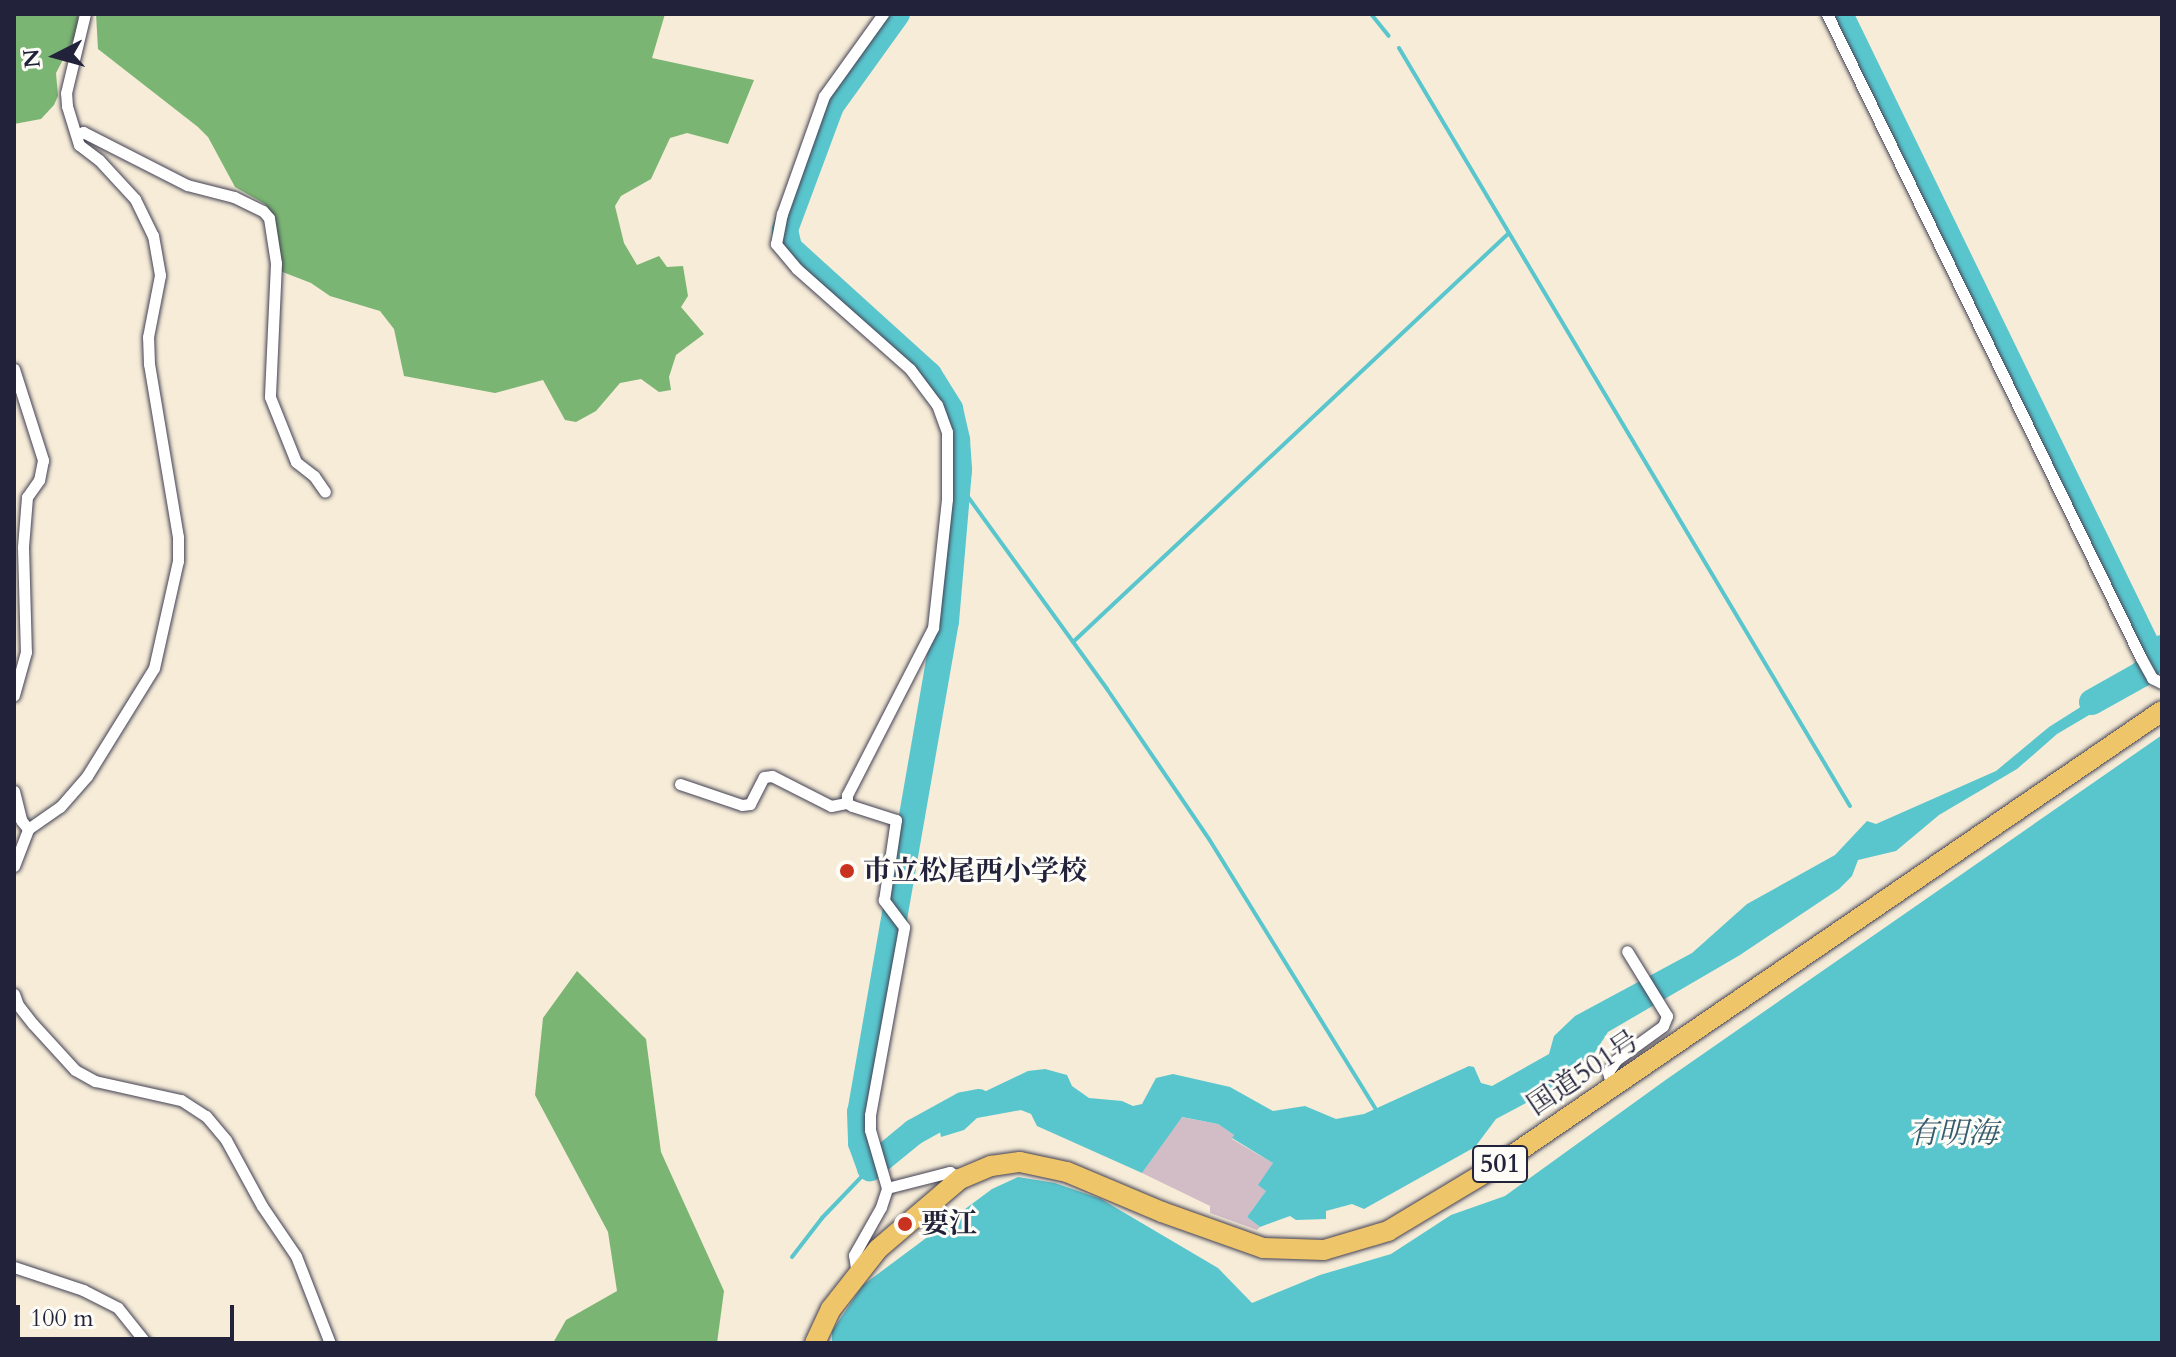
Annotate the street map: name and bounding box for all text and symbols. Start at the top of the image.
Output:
north arrow [16,16,96,96]
text: N [16,47,48,70]
place label: 市立松尾西小学校 [863,854,1087,888]
marker: 市立松尾西小学校 [838,862,856,880]
street label: 国道501号 [1521,1024,1645,1122]
water label: 有明海 [1908,1116,1998,1152]
road number: 501 [1472,1142,1528,1186]
place label: 要江 [921,1207,977,1241]
marker: 要江 [896,1215,914,1233]
scale bar [20,1289,238,1339]
text: 100 m [30,1302,94,1335]

